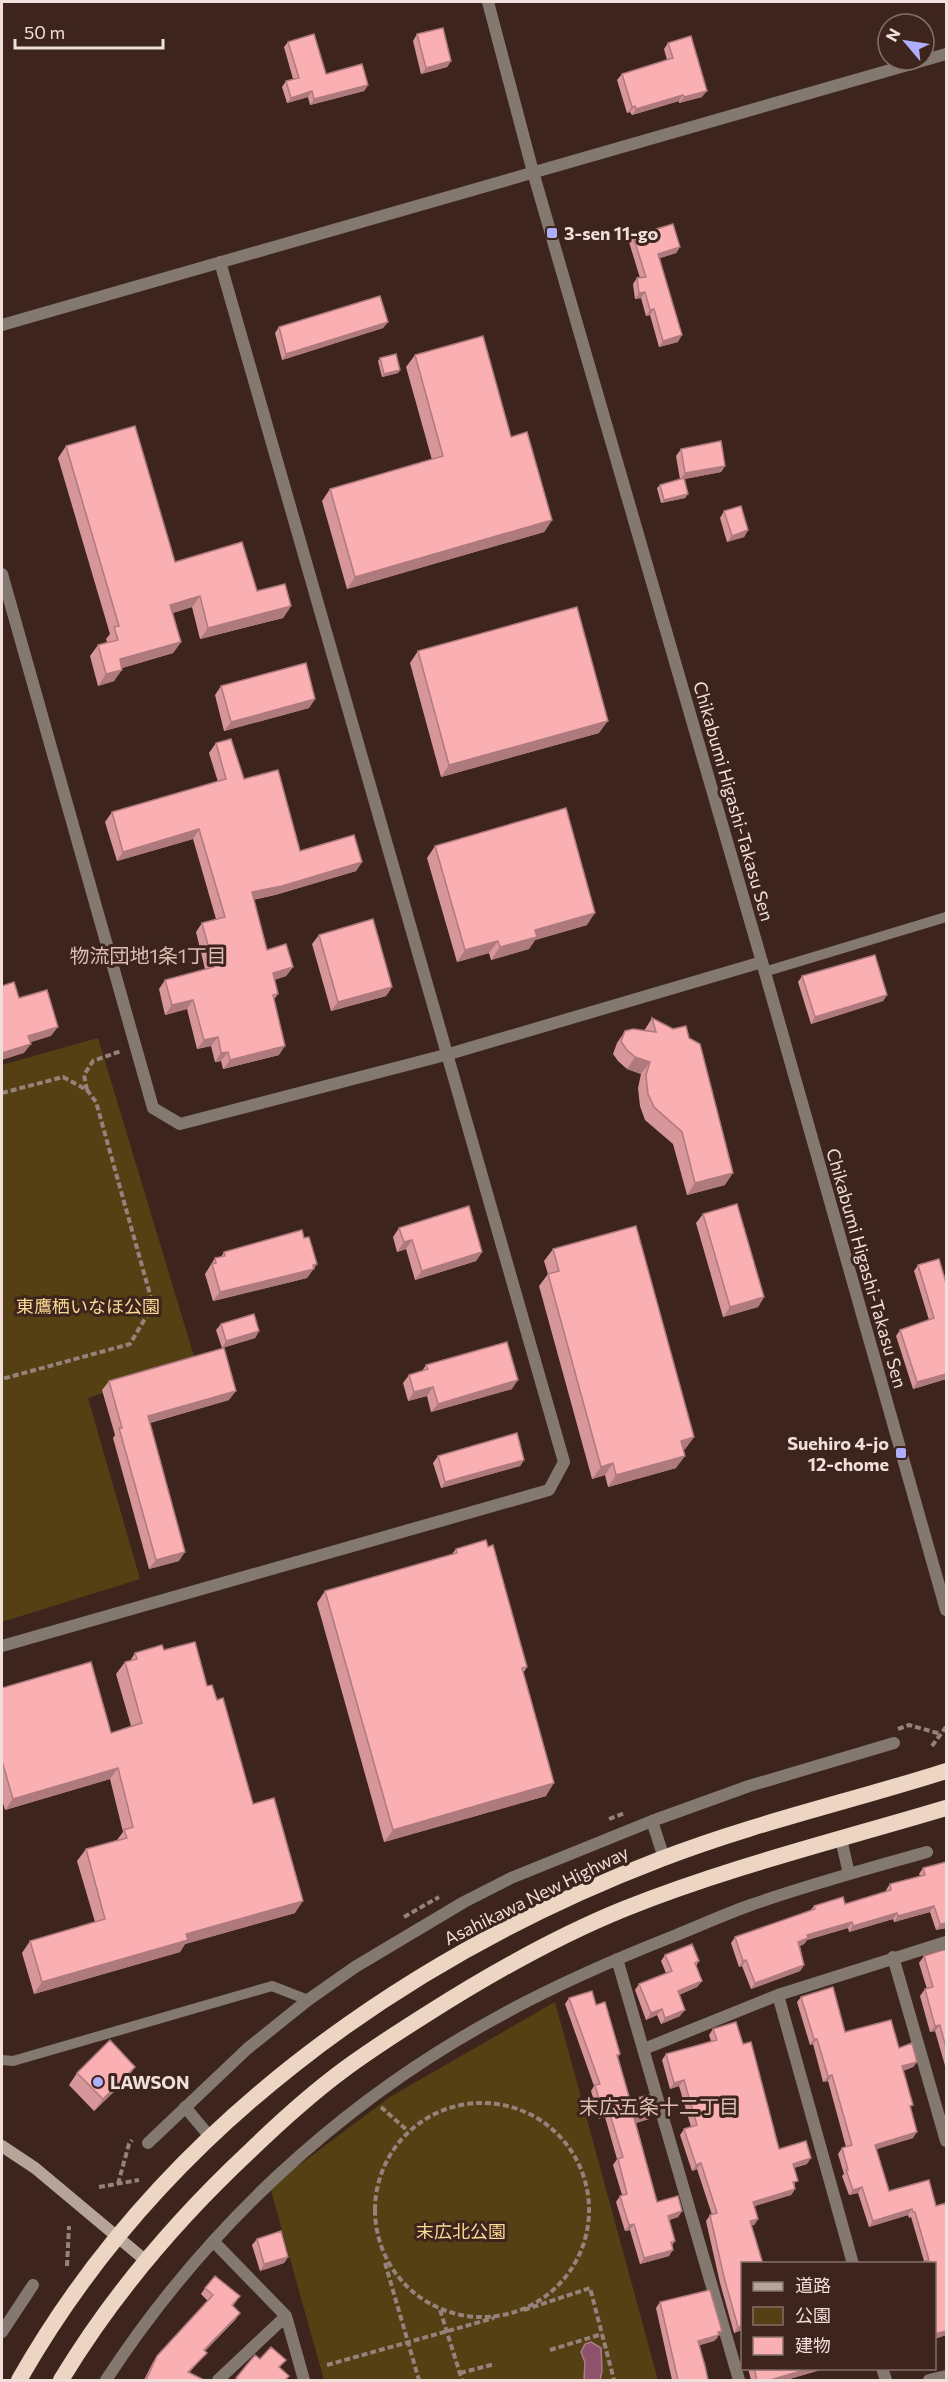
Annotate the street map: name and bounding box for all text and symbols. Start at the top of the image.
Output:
scale bar [15,12,164,50]
north arrow [876,12,936,72]
text: 50 m [24,21,65,43]
text: N [881,25,904,44]
place label: 3-sen 11-go [564,222,659,244]
marker: 3-sen 11-go [545,226,559,240]
street label: Chikabumi Higashi-Takasu Sen [689,679,779,923]
district label: 物流団地1条1丁目 [69,943,227,967]
street label: Chikabumi Higashi-Takasu Sen [822,1146,912,1390]
park label: 東鷹栖いなほ公園 [16,1295,160,1317]
place label: Suehiro 4-jo 12-chome [787,1432,889,1475]
marker: Suehiro 4-jo 12-chome [894,1446,908,1460]
street label: Asahikawa New Highway [440,1841,632,1949]
place label: LAWSON [110,2071,189,2093]
marker: LAWSON [91,2075,105,2089]
district label: 末広五条十二丁目 [579,2094,739,2118]
park label: 末広北公園 [416,2220,506,2242]
legend [741,2262,936,2370]
text: 道路 [795,2274,831,2296]
text: 公園 [795,2304,831,2326]
text: 建物 [795,2334,831,2356]

